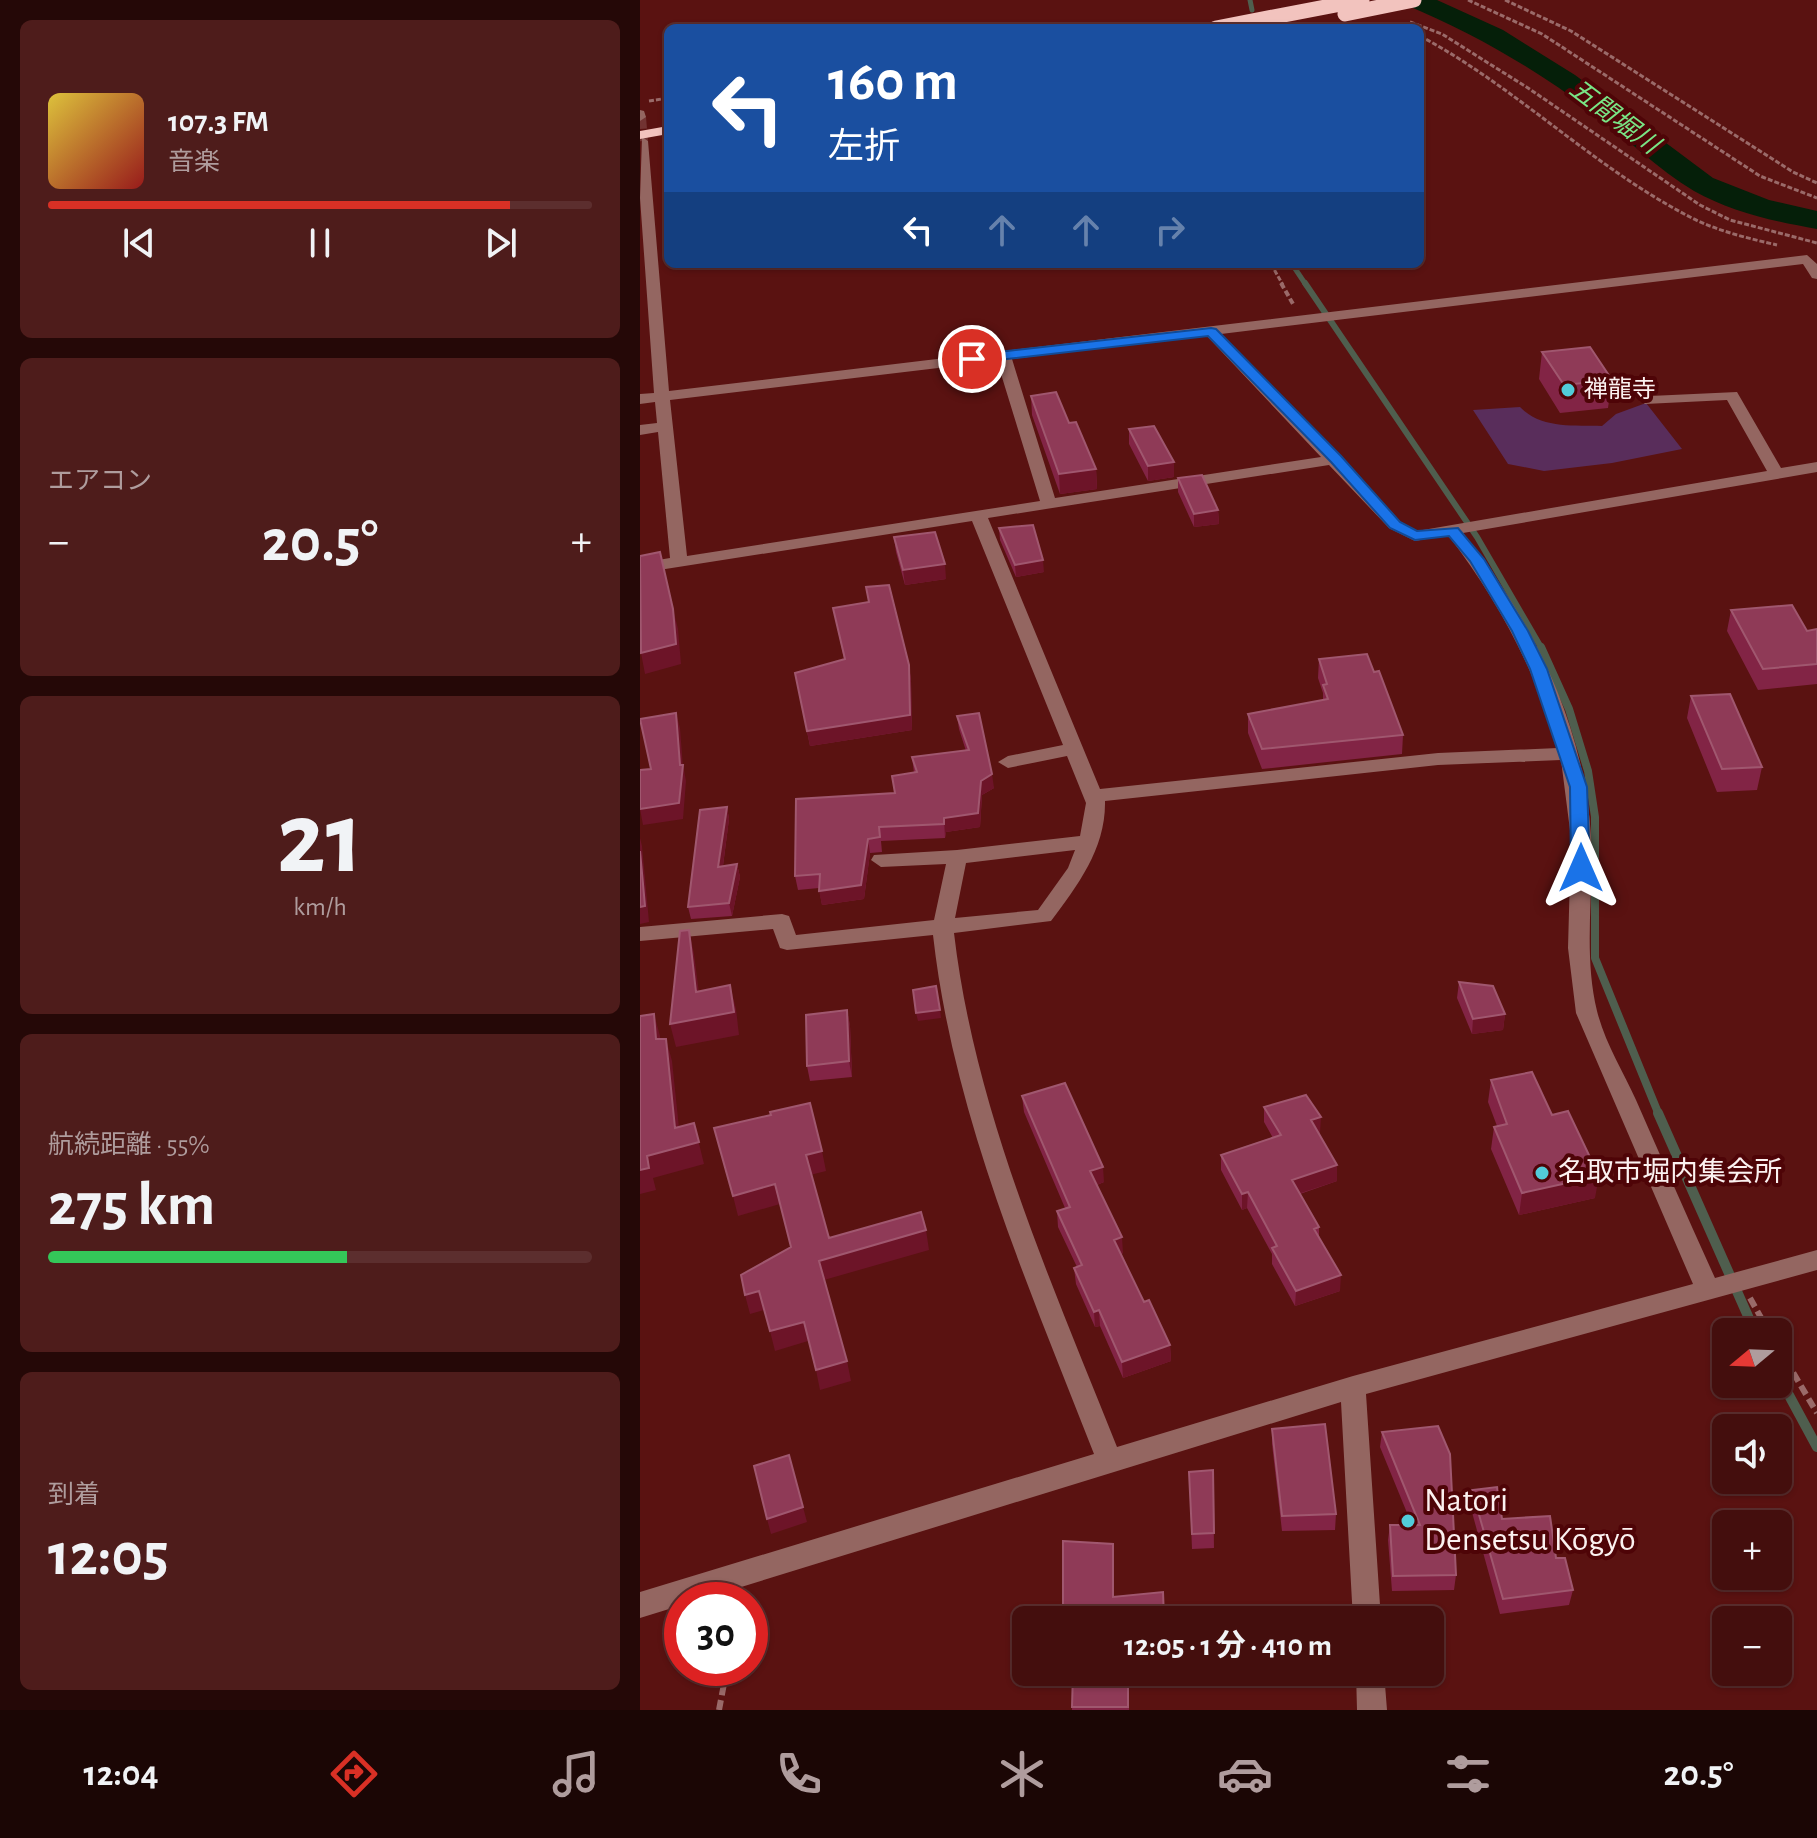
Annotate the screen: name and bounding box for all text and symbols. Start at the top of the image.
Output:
text: 160 m [828,54,958,110]
icon: left [696,56,800,160]
water label: 五間堀川 [1565,75,1666,160]
text: 107.3 FM [168,107,269,137]
text: 左折 [828,129,900,165]
text: 音楽 [168,149,220,175]
icon: left [896,208,940,252]
icon: ahead [980,208,1024,252]
icon: ahead [1064,208,1108,252]
icon: right [1148,208,1192,252]
icon: previous [117,221,161,265]
icon: pause [298,221,342,265]
icon: next [479,221,523,265]
pin [938,325,1006,393]
icon: arrive [950,337,994,381]
place label: 禅龍寺 [1584,376,1656,402]
marker: 禅龍寺 [1559,381,1577,399]
text: エアコン [48,468,152,494]
text: 20.5° [262,512,378,572]
text: − [48,520,69,564]
text: + [571,520,592,564]
text: 21 [277,788,363,892]
position arrow [1539,826,1623,910]
text: km/h [293,894,347,920]
text: 航続距離 · 55% [48,1132,210,1158]
place label: 名取市堀内集会所 [1558,1157,1782,1187]
marker: 名取市堀内集会所 [1533,1164,1551,1182]
text: 275 km [48,1176,215,1236]
north arrow [1712,1318,1792,1398]
map controls [1712,1318,1792,1686]
button: sound [1712,1414,1792,1494]
text: 到着 [48,1482,100,1508]
place label: Natori Densetsu Kōgyō [1424,1484,1636,1557]
button: + [1712,1510,1792,1590]
marker: Natori Densetsu Kōgyō [1399,1512,1417,1530]
text: 12:05 [48,1526,169,1586]
speed limit sign: 30 [664,1582,768,1686]
button: − [1712,1606,1792,1686]
text: 12:05 · 1 分 · 410 m [1124,1631,1332,1661]
icon: directions [326,1746,382,1802]
icon: music [548,1746,604,1802]
icon: phone [771,1746,827,1802]
icon: climate [994,1746,1050,1802]
icon: car [1217,1746,1273,1802]
icon: filters [1440,1746,1496,1802]
text: 12:04 [83,1756,159,1792]
text: 20.5° [1663,1756,1733,1792]

